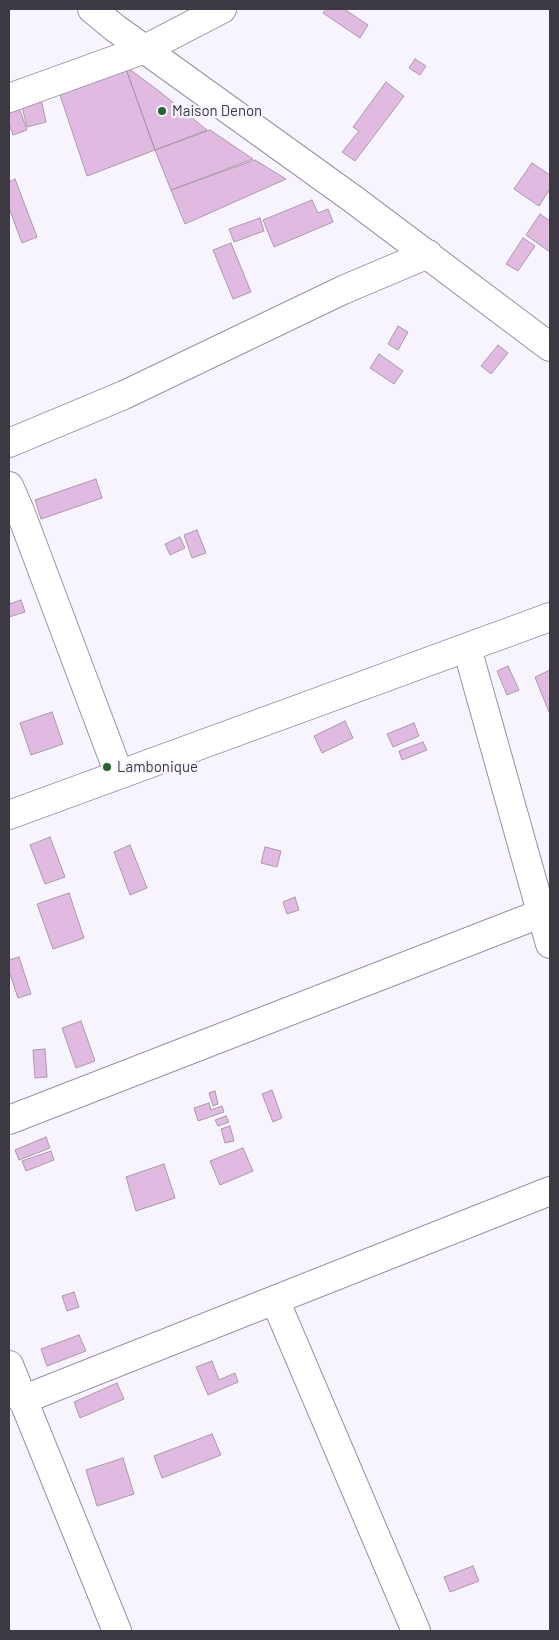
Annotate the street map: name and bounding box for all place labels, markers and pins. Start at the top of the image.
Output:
place label: Maison Denon [172,102,262,120]
marker: Maison Denon [156,105,168,117]
place label: Lambonique [117,758,198,776]
marker: Lambonique [101,761,113,773]

